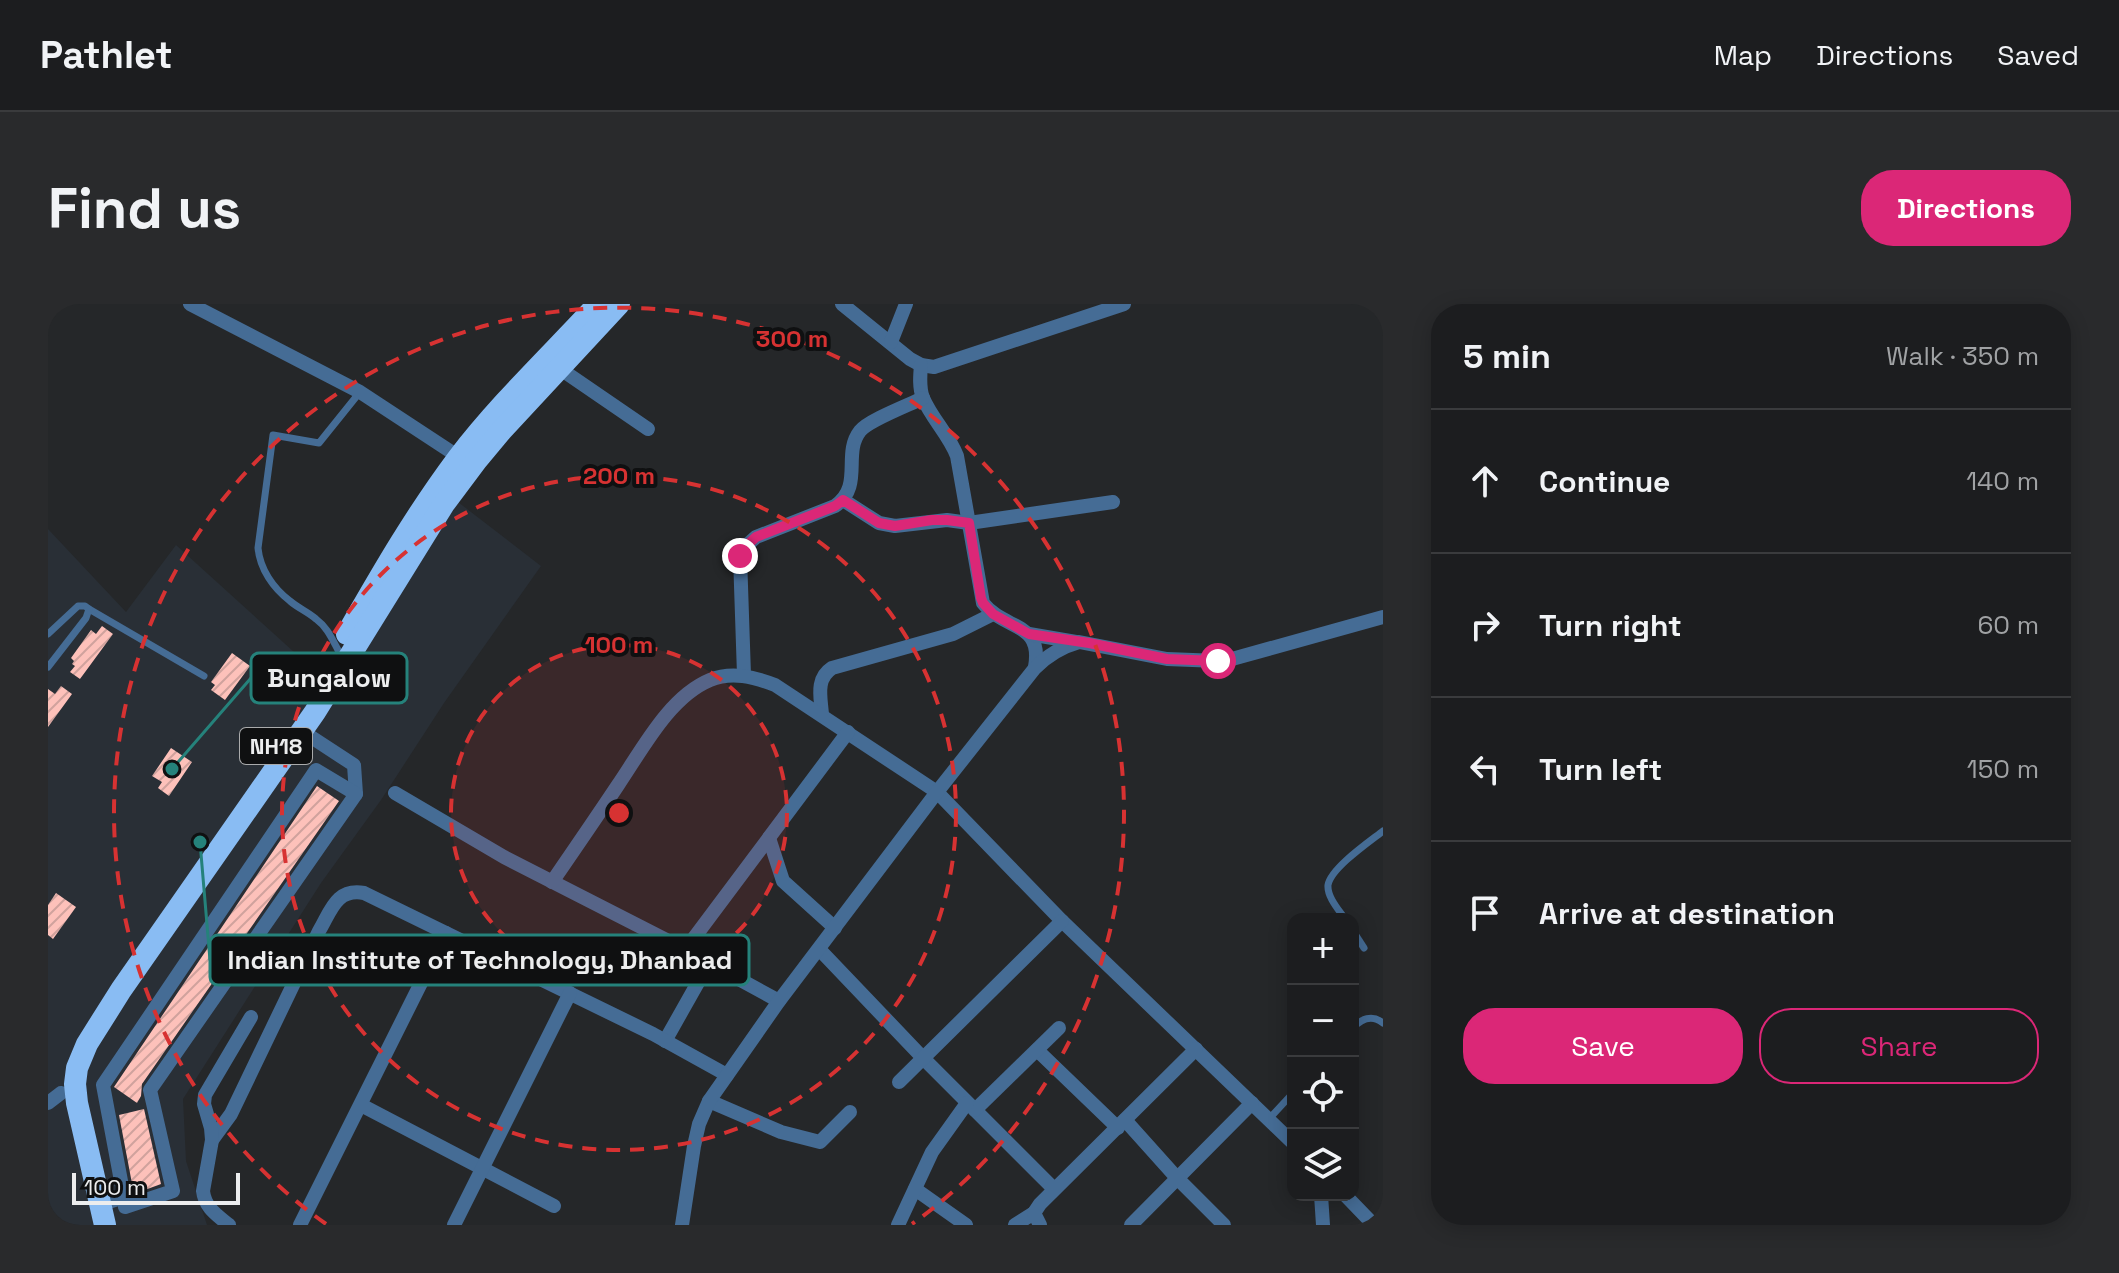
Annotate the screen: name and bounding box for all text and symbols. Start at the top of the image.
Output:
text: Pathlet [40,31,173,79]
text: Map [1714,37,1772,73]
text: Directions [1816,37,1953,73]
text: Saved [1997,37,2079,73]
button: Directions [1861,170,2071,246]
text: Find us [48,173,241,244]
text: 300 m [756,323,828,354]
text: 5 min [1463,335,1551,378]
text: Walk · 350 m [1886,339,2039,373]
icon: ahead [1463,459,1507,503]
text: 200 m [583,460,655,491]
text: Continue [1539,462,1670,501]
text: 140 m [1966,464,2039,498]
route end [722,538,758,574]
icon: right [1463,603,1507,647]
text: Turn right [1539,606,1682,645]
text: 60 m [1977,608,2039,642]
text: 100 m [585,629,653,660]
route start [1200,643,1236,679]
callout: Bungalow [251,653,407,703]
text: Bungalow [267,661,391,695]
road number: NH18 [240,728,312,764]
icon: left [1463,747,1507,791]
text: Turn left [1539,750,1662,789]
text: 150 m [1967,752,2039,786]
centre of rings [605,799,633,827]
icon: arrive [1463,891,1507,935]
text: Arrive at destination [1539,894,1835,933]
map controls [1287,913,1359,1201]
button: + [1287,913,1359,985]
callout: Indian Institute of Technology, Dhanbad [210,935,749,985]
text: Indian Institute of Technology, Dhanbad [228,943,732,977]
button: − [1287,985,1359,1057]
button: Save [1463,1008,1743,1084]
button: Share [1759,1008,2039,1084]
button: locate [1287,1057,1359,1129]
button: layers [1287,1129,1359,1201]
scale bar [72,1169,240,1205]
text: 100 m [84,1173,146,1201]

